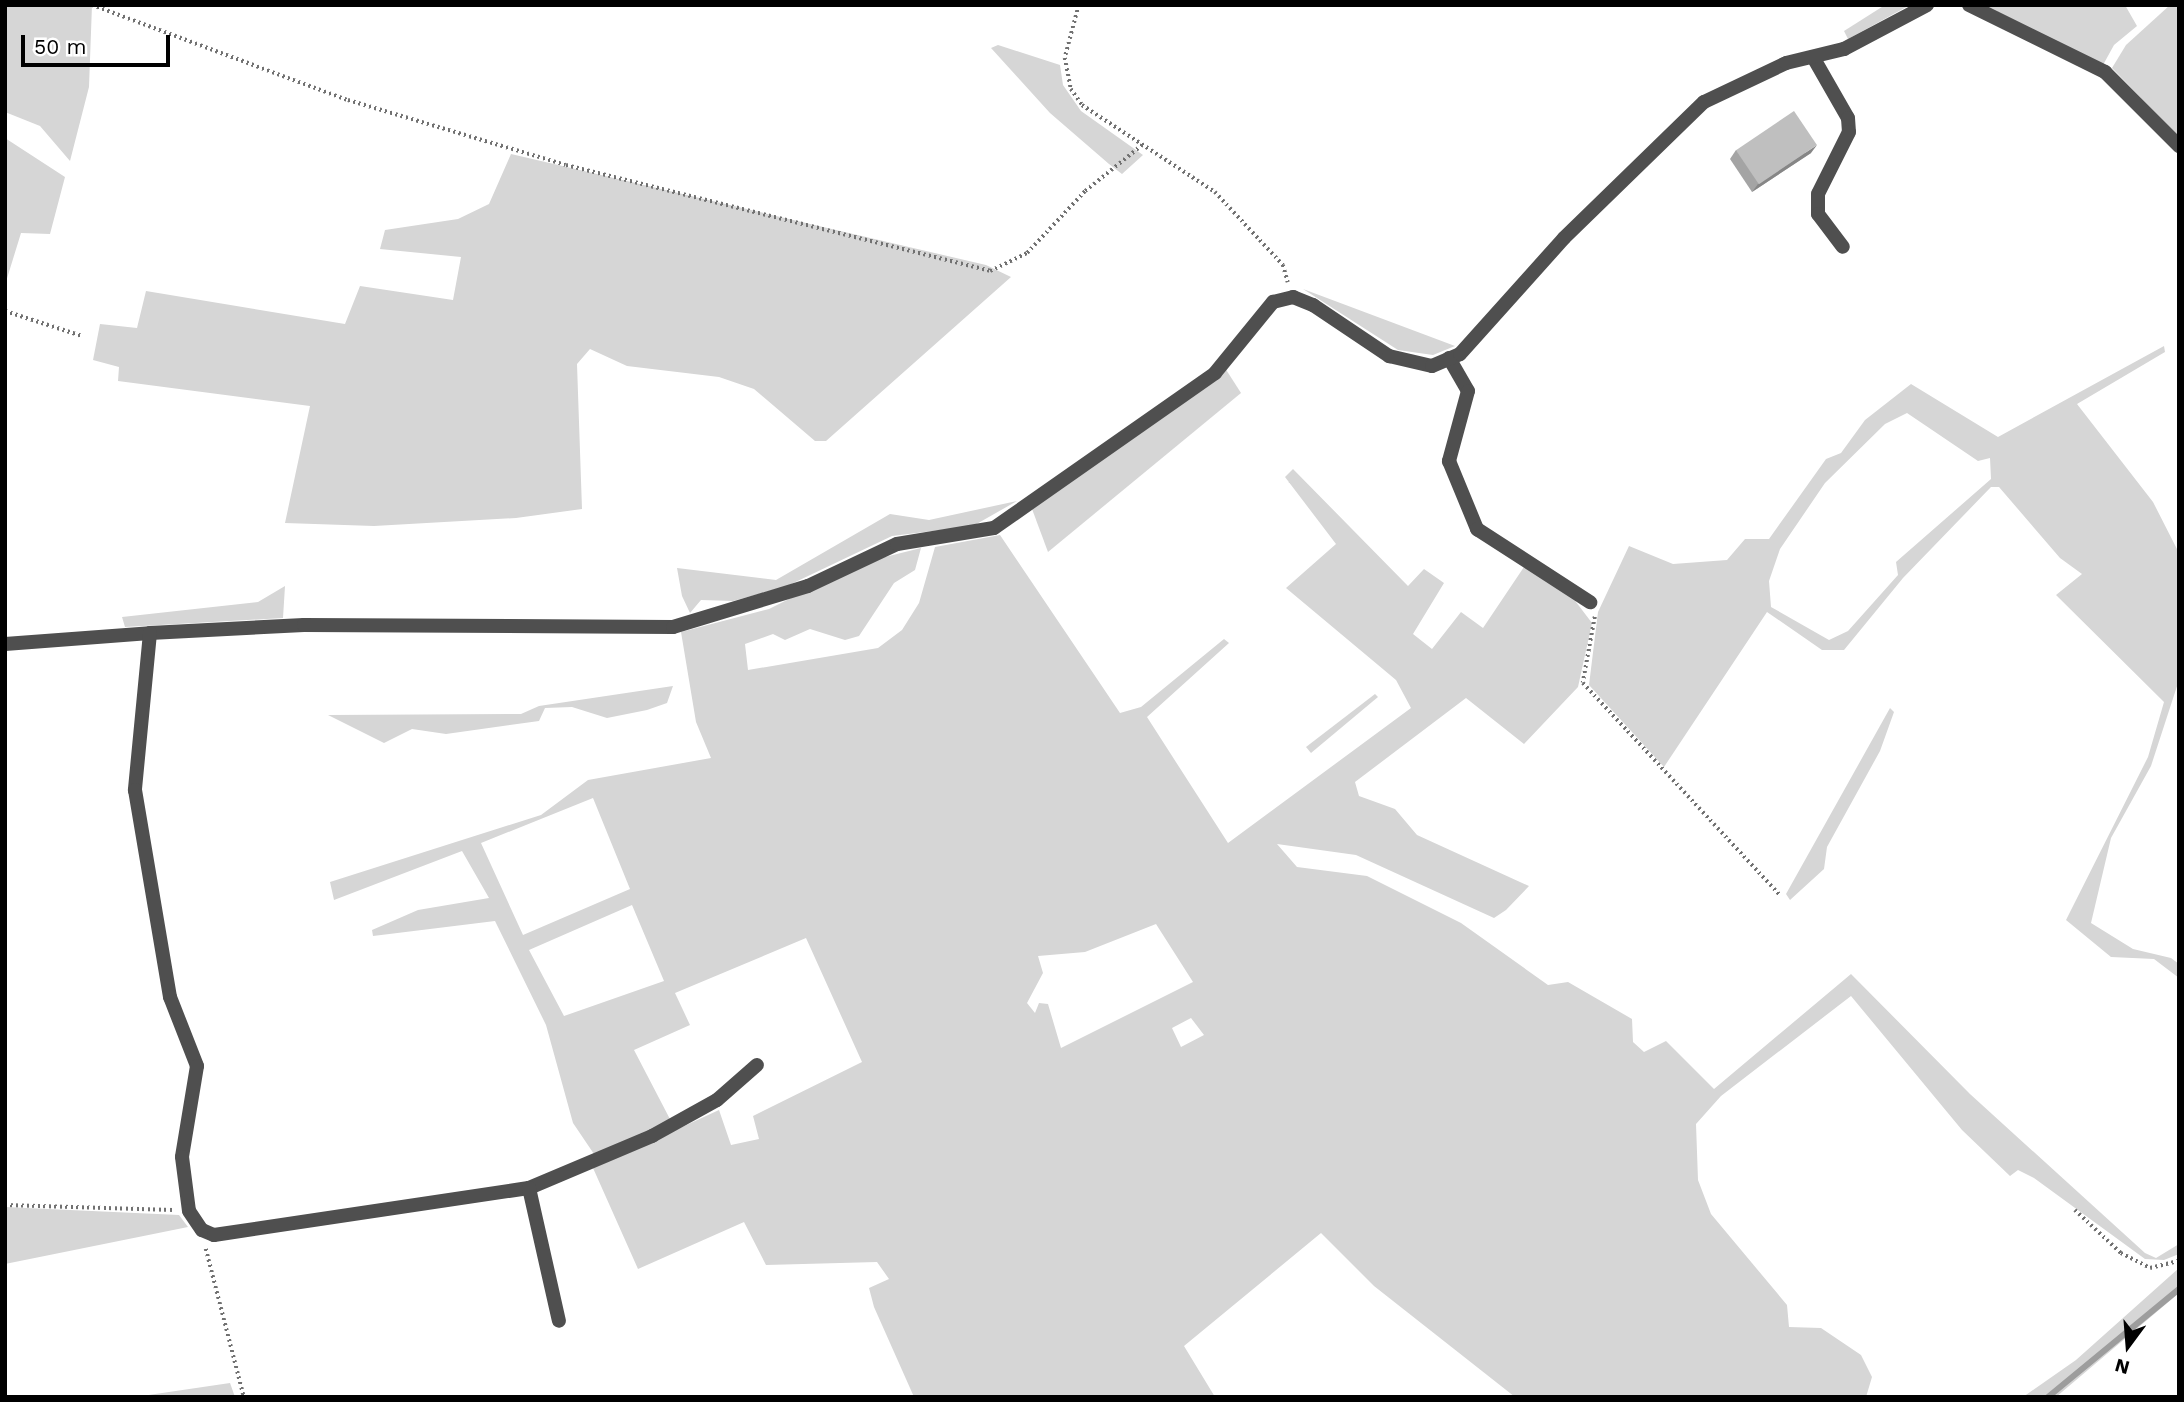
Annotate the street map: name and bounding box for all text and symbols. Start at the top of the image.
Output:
scale bar [24,21,173,65]
text: 50 m [34,34,86,59]
north arrow [2093,1311,2163,1381]
text: N [2112,1354,2132,1380]

